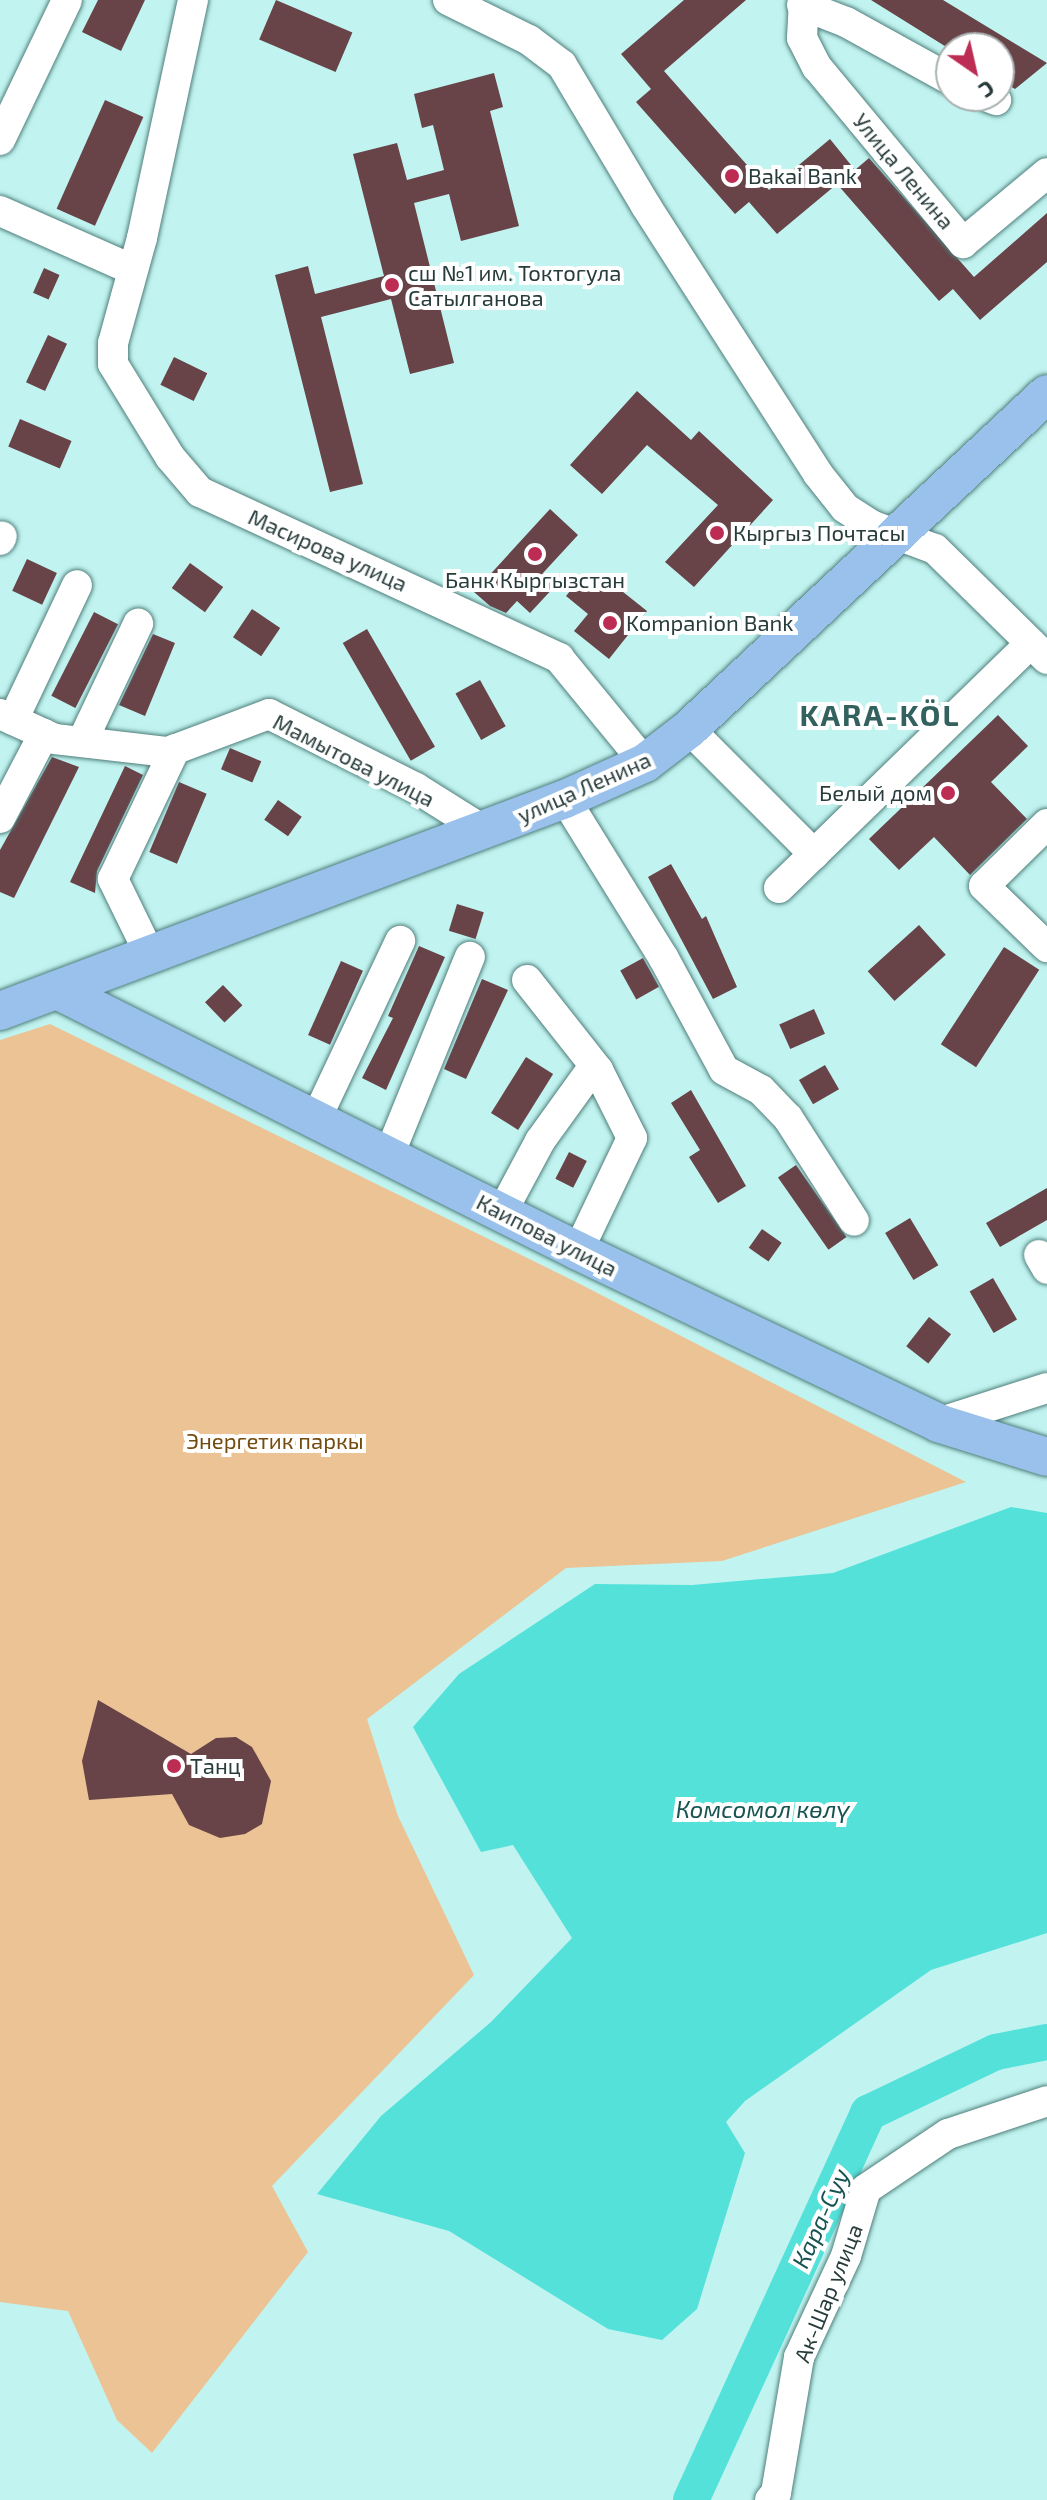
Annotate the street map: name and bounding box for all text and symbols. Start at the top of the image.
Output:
north arrow [935,32,1015,112]
text: С [975,76,1000,105]
street label: Улица Ленина [848,108,960,234]
place label: Bakai Bank [748,163,857,189]
marker: Bakai Bank [723,167,741,185]
place label: сш №1 им. Токтогула Сатылганова [408,259,621,310]
marker: сш №1 им. Токтогула Сатылганова [383,276,401,294]
street label: Масирова улица [244,503,412,597]
place label: Кыргыз Почтасы [733,520,905,546]
marker: Кыргыз Почтасы [708,524,726,542]
marker: Банк Кыргызстан [526,545,544,563]
place label: Банк Кыргызстан [445,567,625,593]
place label: Kompanion Bank [626,610,793,636]
marker: Kompanion Bank [601,614,619,632]
district label: KARA-KÖL [799,696,961,732]
street label: Мамытова улица [269,708,439,812]
street label: улица Ленина [513,746,655,828]
place label: Белый дом [819,780,932,806]
marker: Белый дом [939,784,957,802]
street label: Каипова улица [472,1188,622,1282]
park label: Энергетик паркы [186,1428,364,1454]
place label: Танц [190,1753,241,1779]
marker: Танц [165,1757,183,1775]
water label: Комсомол көлү [676,1795,850,1823]
water label: Кара-Суу [785,2164,855,2272]
street label: Ак-Шар улица [788,2220,868,2366]

